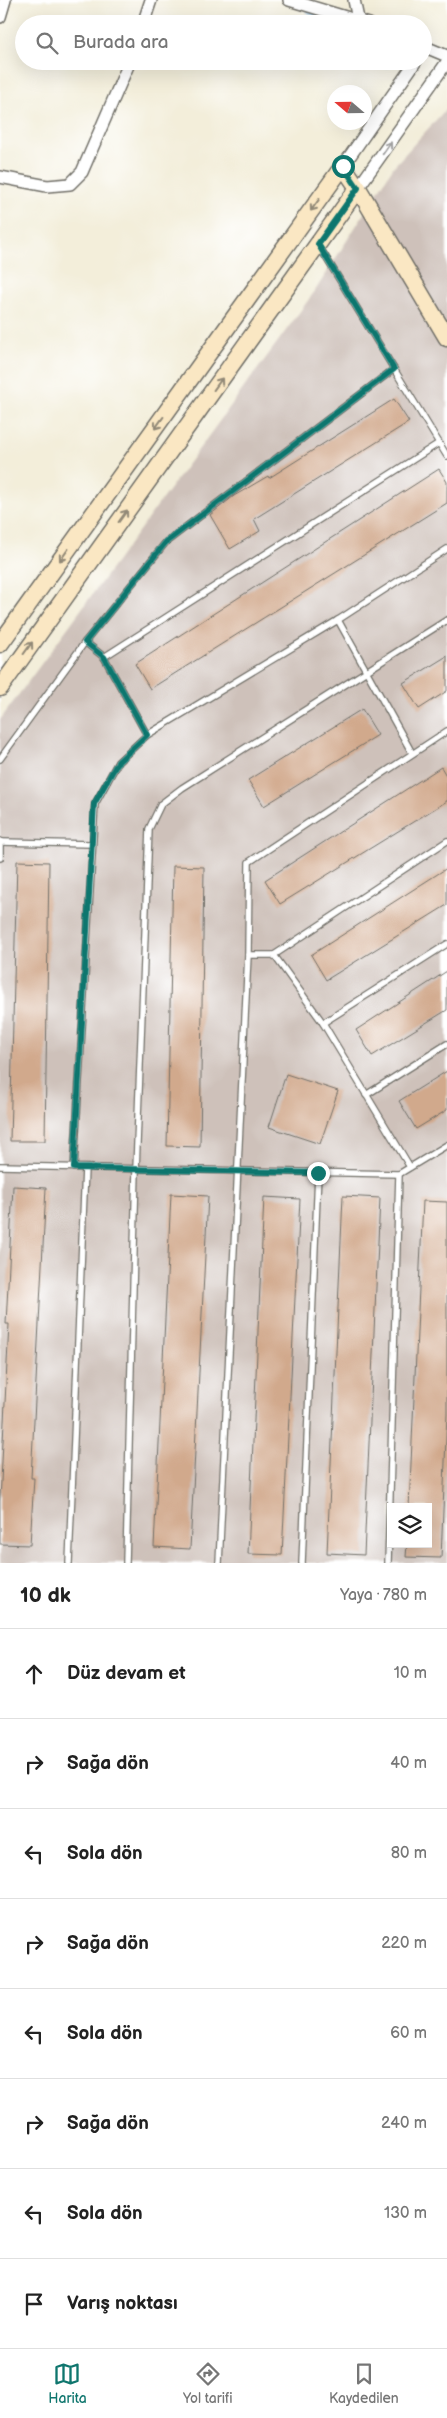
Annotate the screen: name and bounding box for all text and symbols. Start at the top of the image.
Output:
search box [15,15,432,70]
icon: search [33,29,61,57]
text: Burada ara [73,31,169,54]
north arrow [327,85,372,130]
one-way arrow [381,142,392,155]
route start [332,155,355,178]
one-way arrow [309,198,320,212]
one-way arrow [213,377,223,391]
one-way arrow [154,416,164,430]
one-way arrow [118,509,128,523]
one-way arrow [59,548,69,562]
one-way arrow [23,642,34,655]
route end [307,1162,330,1185]
map controls [387,1503,432,1548]
button: layers [387,1503,432,1548]
text: 10 dk [20,1583,71,1608]
text: Yaya · 780 m [340,1586,427,1605]
icon: ahead [20,1660,48,1688]
text: Düz devam et [67,1662,186,1685]
text: 10 m [394,1664,427,1683]
icon: right [20,1750,48,1778]
text: Sağa dön [67,1752,149,1775]
text: 40 m [390,1754,427,1773]
icon: left [20,1840,48,1868]
text: Sola dön [67,1842,143,1865]
text: 80 m [391,1844,427,1863]
icon: right [20,1930,48,1958]
text: Sağa dön [67,1932,149,1955]
text: 220 m [381,1934,427,1953]
icon: left [20,2020,48,2048]
text: Sola dön [67,2022,143,2045]
text: 60 m [390,2024,427,2043]
icon: right [20,2110,48,2138]
text: Sağa dön [67,2112,149,2135]
text: 240 m [381,2114,427,2133]
icon: left [20,2200,48,2228]
text: Sola dön [67,2202,143,2225]
text: 130 m [384,2204,427,2223]
icon: arrive [20,2290,48,2318]
text: Varış noktası [67,2292,178,2315]
tab: Harita [48,2360,87,2407]
tab: Yol tarifi [183,2360,233,2407]
tab: Kaydedilen [329,2360,399,2407]

